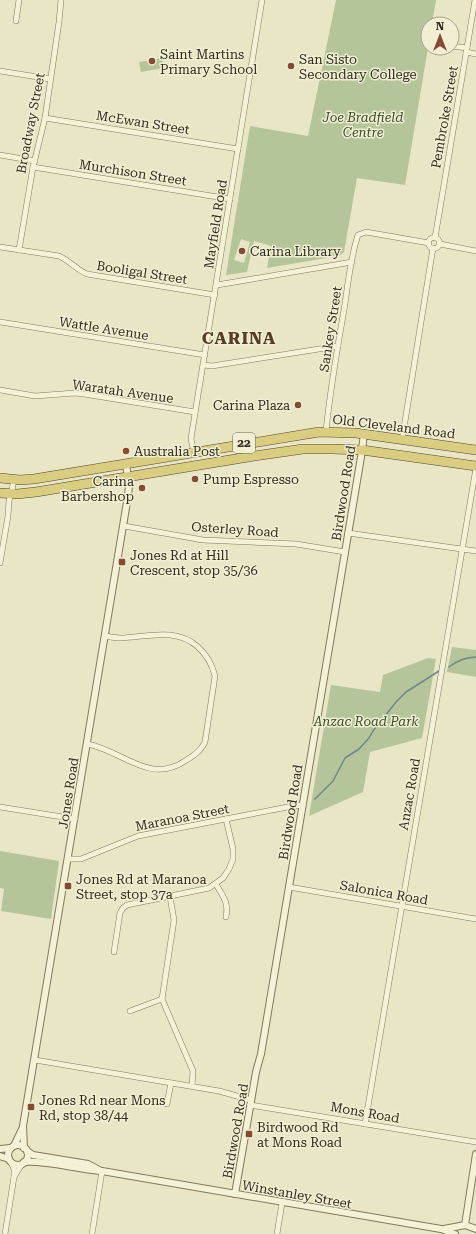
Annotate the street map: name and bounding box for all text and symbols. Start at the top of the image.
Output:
north arrow [420,16,460,56]
text: N [436,20,445,33]
place label: Saint Martins Primary School [160,47,257,77]
place label: San Sisto Secondary College [299,52,417,82]
marker: Saint Martins Primary School [147,56,157,66]
marker: San Sisto Secondary College [286,61,296,71]
street label: Pembroke Street [428,64,461,170]
street label: Broadway Street [13,71,48,175]
street label: McEwan Street [95,108,191,137]
park label: Joe Bradfield Centre [322,110,403,140]
street label: Murchison Street [78,157,188,188]
street label: Mayfield Road [201,178,230,270]
place label: Carina Library [250,244,341,259]
marker: Carina Library [237,246,247,256]
street label: Booligal Street [95,258,189,287]
street label: Sankey Street [316,285,345,373]
street label: Wattle Avenue [58,314,150,343]
district label: CARINA [202,328,276,348]
street label: Waratah Avenue [71,377,174,406]
place label: Carina Plaza [213,398,290,413]
marker: Carina Plaza [293,400,303,410]
street label: Old Cleveland Road [332,412,457,442]
road number: 22 [233,433,255,453]
place label: Australia Post [134,444,220,459]
street label: Birdwood Road [329,444,359,542]
marker: Australia Post [121,446,131,456]
place label: Pump Espresso [203,472,299,487]
place label: Carina Barbershop [61,474,134,504]
marker: Pump Espresso [190,474,200,484]
marker: Carina Barbershop [137,483,147,493]
street label: Osterley Road [191,519,280,540]
place label: Jones Rd at Hill Crescent, stop 35/36 [130,548,258,578]
marker: Jones Rd at Hill Crescent, stop 35/36 [117,557,127,567]
park label: Anzac Road Park [313,714,419,729]
street label: Jones Road [55,756,82,830]
street label: Anzac Road [396,756,423,831]
street label: Birdwood Road [276,763,306,861]
street label: Maranoa Street [134,801,231,834]
place label: Jones Rd at Maranoa Street, stop 37a [76,872,206,902]
street label: Salonica Road [339,877,430,908]
marker: Jones Rd at Maranoa Street, stop 37a [63,881,73,891]
street label: Birdwood Road [220,1082,251,1180]
place label: Jones Rd near Mons Rd, stop 38/44 [39,1093,166,1123]
street label: Mons Road [329,1099,401,1126]
marker: Jones Rd near Mons Rd, stop 38/44 [26,1102,36,1112]
place label: Birdwood Rd at Mons Road [257,1120,343,1150]
marker: Birdwood Rd at Mons Road [244,1129,254,1139]
street label: Winstanley Street [241,1177,353,1212]

